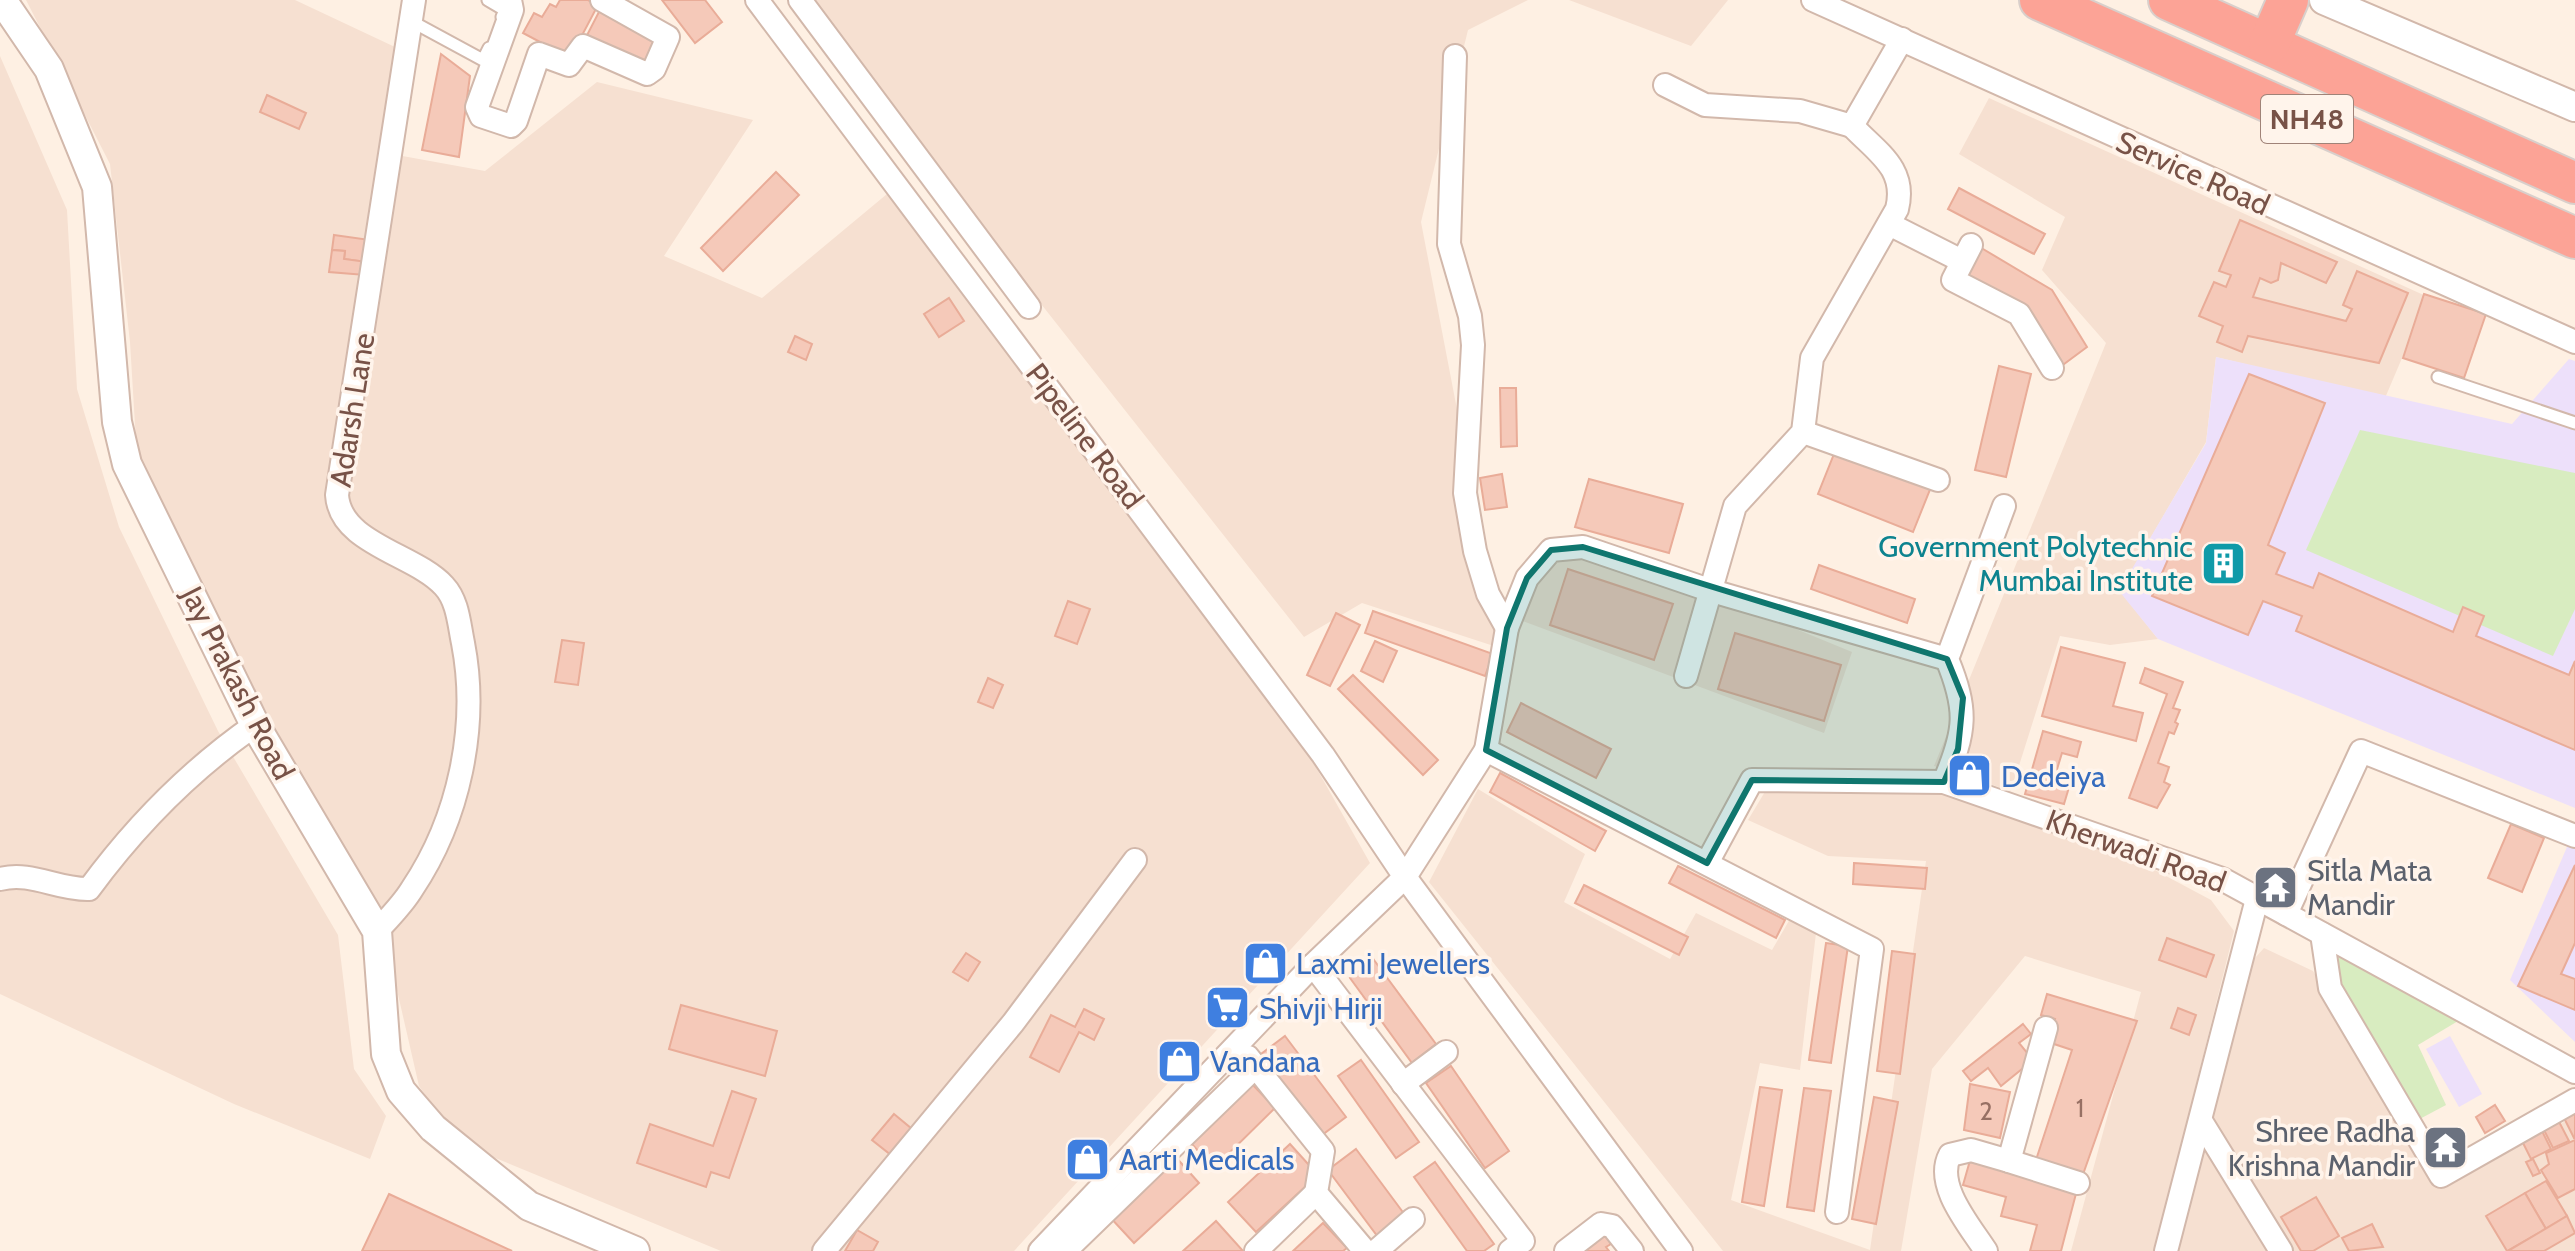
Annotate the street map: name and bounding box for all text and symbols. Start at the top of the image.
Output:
road number: NH48 [2261,95,2353,143]
street label: Service Road [2111,123,2275,223]
street label: Adarsh Lane [322,330,382,490]
street label: Pipeline Road [1018,356,1152,516]
place label: Government Polytechnic Mumbai Institute [1878,528,2193,599]
building icon: Government Polytechnic Mumbai Institute [2200,539,2248,587]
street label: Jay Prakash Road [173,579,303,786]
shop icon: Dedeiya [1946,752,1994,800]
place label: Dedeiya [2001,758,2106,795]
street label: Kherwadi Road [2041,801,2231,901]
place label: Sitla Mata Mandir [2307,852,2432,923]
temple icon: Sitla Mata Mandir [2252,863,2300,911]
shop icon: Laxmi Jewellers [1241,939,1289,987]
place label: Laxmi Jewellers [1296,945,1490,982]
supermarket icon: Shivji Hirji [1204,984,1252,1032]
place label: Shivji Hirji [1259,990,1383,1027]
shop icon: Vandana [1155,1037,1203,1085]
place label: Vandana [1210,1043,1321,1080]
house number: 1 [2076,1092,2084,1124]
house number: 2 [1979,1095,1993,1127]
place label: Shree Radha Krishna Mandir [2228,1113,2416,1184]
temple icon: Shree Radha Krishna Mandir [2422,1124,2470,1172]
shop icon: Aarti Medicals [1064,1135,1112,1183]
place label: Aarti Medicals [1119,1141,1294,1178]

